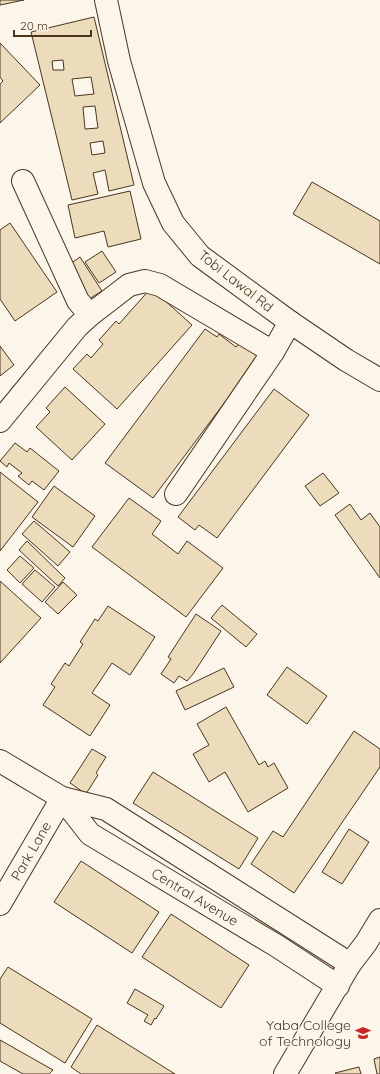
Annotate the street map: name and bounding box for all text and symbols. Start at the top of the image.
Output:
scale bar [14,12,91,38]
text: 20 m [20,18,48,33]
street label: Tobi Lawal Rd [195,246,277,316]
street label: Park Lane [7,818,55,884]
street label: Central Avenue [148,864,242,930]
place label: Yaba College of Technology [259,1016,351,1050]
school or university icon: Yaba College of Technology [354,1024,372,1042]

